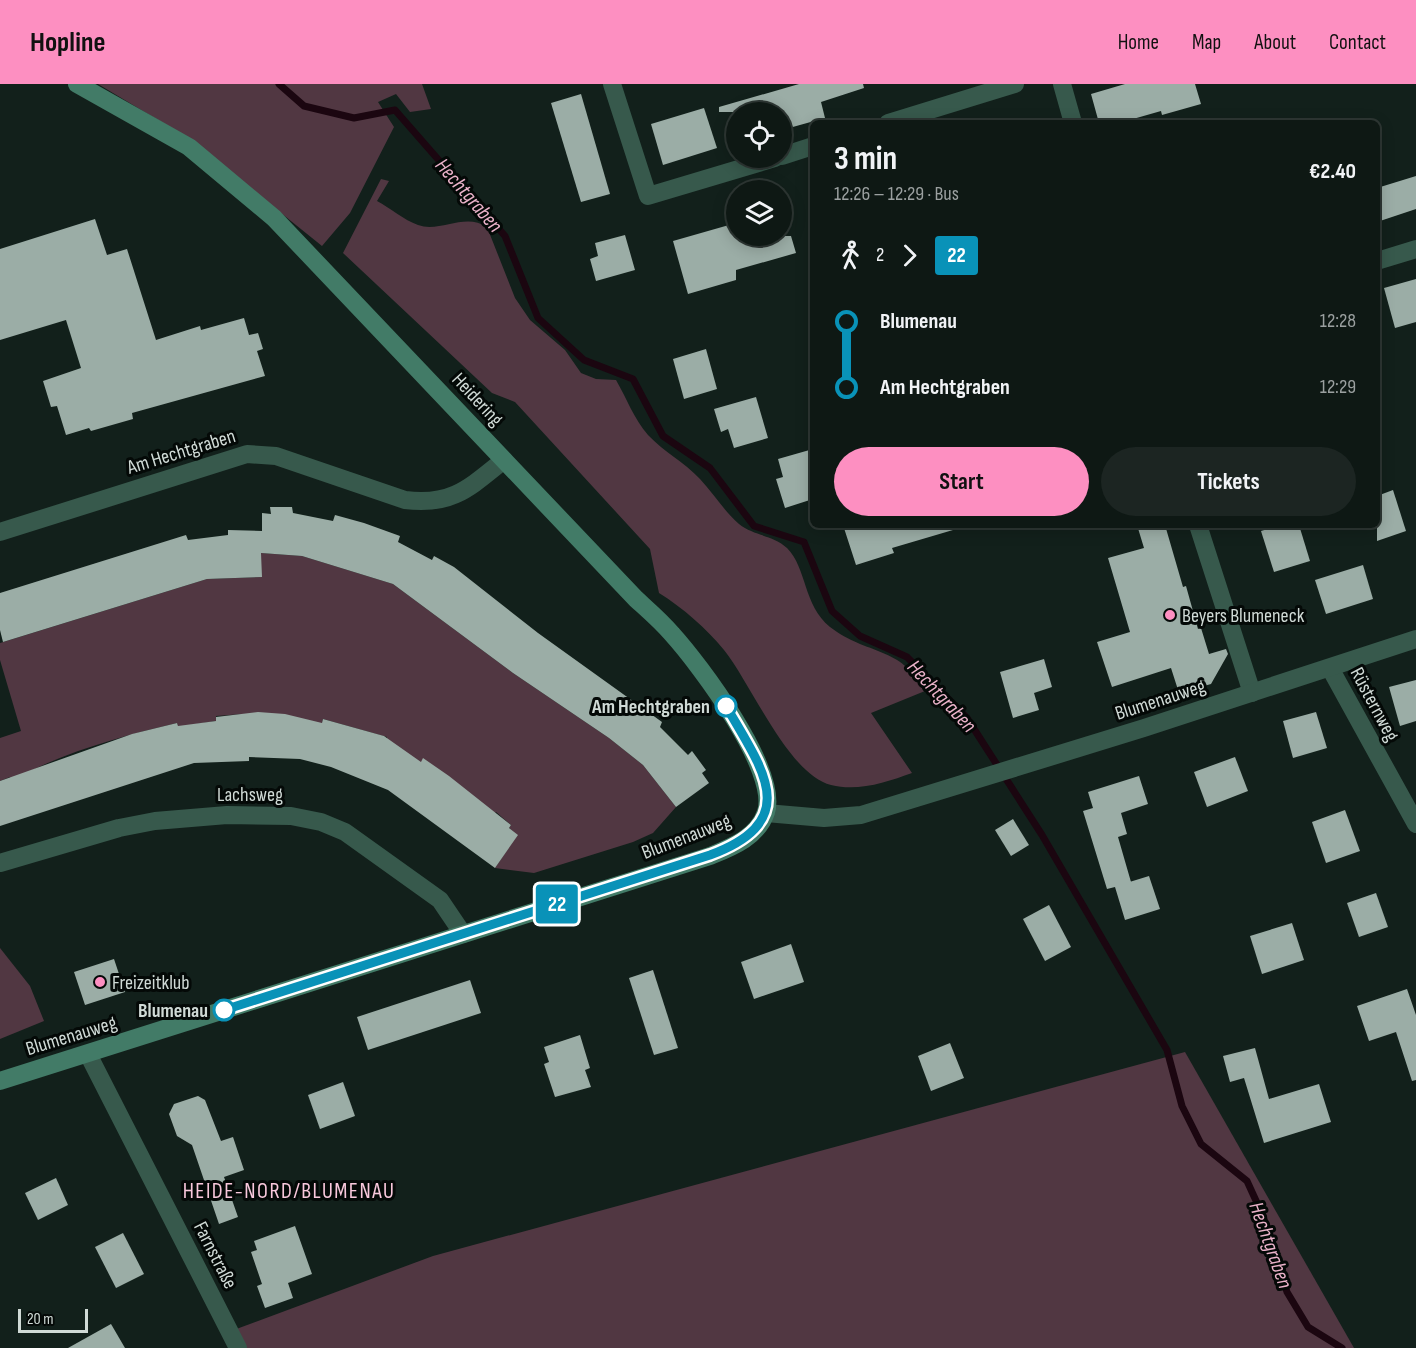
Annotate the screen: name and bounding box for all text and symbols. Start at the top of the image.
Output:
text: Hopline [30,26,105,59]
text: Home [1118,30,1159,55]
text: Map [1192,30,1221,55]
text: About [1254,30,1296,55]
text: Contact [1329,30,1386,55]
map controls [726,102,792,246]
button: locate [726,102,792,168]
text: 3 min [834,139,897,179]
water label: Hechtgraben [430,153,508,238]
text: €2.40 [1309,158,1356,185]
button: layers [726,180,792,246]
text: 12:26 – 12:29 · Bus [834,182,959,206]
icon: walk [834,239,867,272]
icon: forward [893,239,926,272]
text: 2 [876,243,884,267]
text: 22 [947,243,966,268]
text: Blumenau [880,308,957,335]
text: 12:28 [1320,309,1356,333]
street label: Heidering [447,368,508,431]
text: Am Hechtgraben [880,374,1010,401]
text: 12:29 [1320,375,1356,399]
street label: Am Hechtgraben [123,424,238,480]
button: Start [834,447,1089,516]
button: Tickets [1101,447,1356,516]
place label: Beyers Blumeneck [1182,604,1305,628]
marker: Beyers Blumeneck [1163,608,1177,622]
water label: Hechtgraben [902,655,982,738]
street label: Rüsternweg [1345,663,1404,746]
street label: Blumenauweg [1112,674,1209,726]
place label: Am Hechtgraben [591,695,710,719]
marker: Am Hechtgraben [715,695,737,717]
street label: Lachsweg [217,783,283,807]
street label: Blumenauweg [638,809,734,865]
line badge: 22 [530,884,584,924]
text: 22 [548,892,566,917]
place label: Freizeitklub [112,971,190,995]
marker: Freizeitklub [93,975,107,989]
place label: Blumenau [138,999,208,1023]
marker: Blumenau [213,999,235,1021]
street label: Blumenauweg [23,1011,120,1061]
district label: HEIDE-NORD/BLUMENAU [183,1178,395,1205]
water label: Hechtgraben [1243,1199,1298,1292]
street label: Farnstraße [188,1218,242,1293]
scale bar [18,1306,88,1334]
text: 20 m [27,1310,54,1329]

